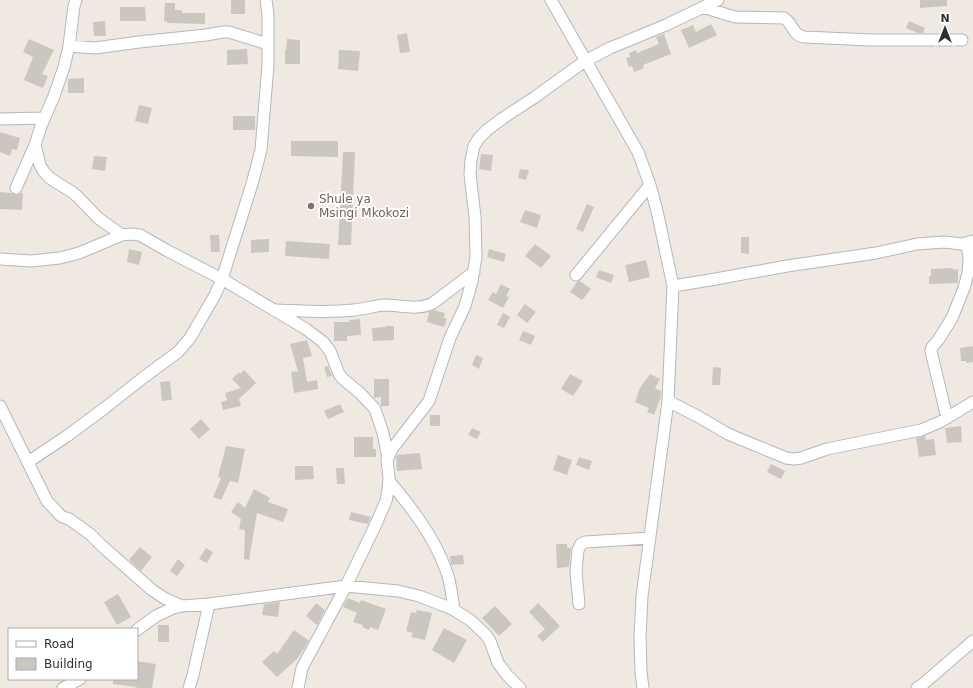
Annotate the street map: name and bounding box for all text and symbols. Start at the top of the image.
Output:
north arrow [925,8,965,48]
text: N [940,12,950,25]
place label: Shule ya Msingi Mkokozi [319,192,409,220]
marker: Shule ya Msingi Mkokozi [306,201,316,211]
legend [8,628,138,680]
text: Road [44,637,74,651]
text: Building [44,657,93,671]

